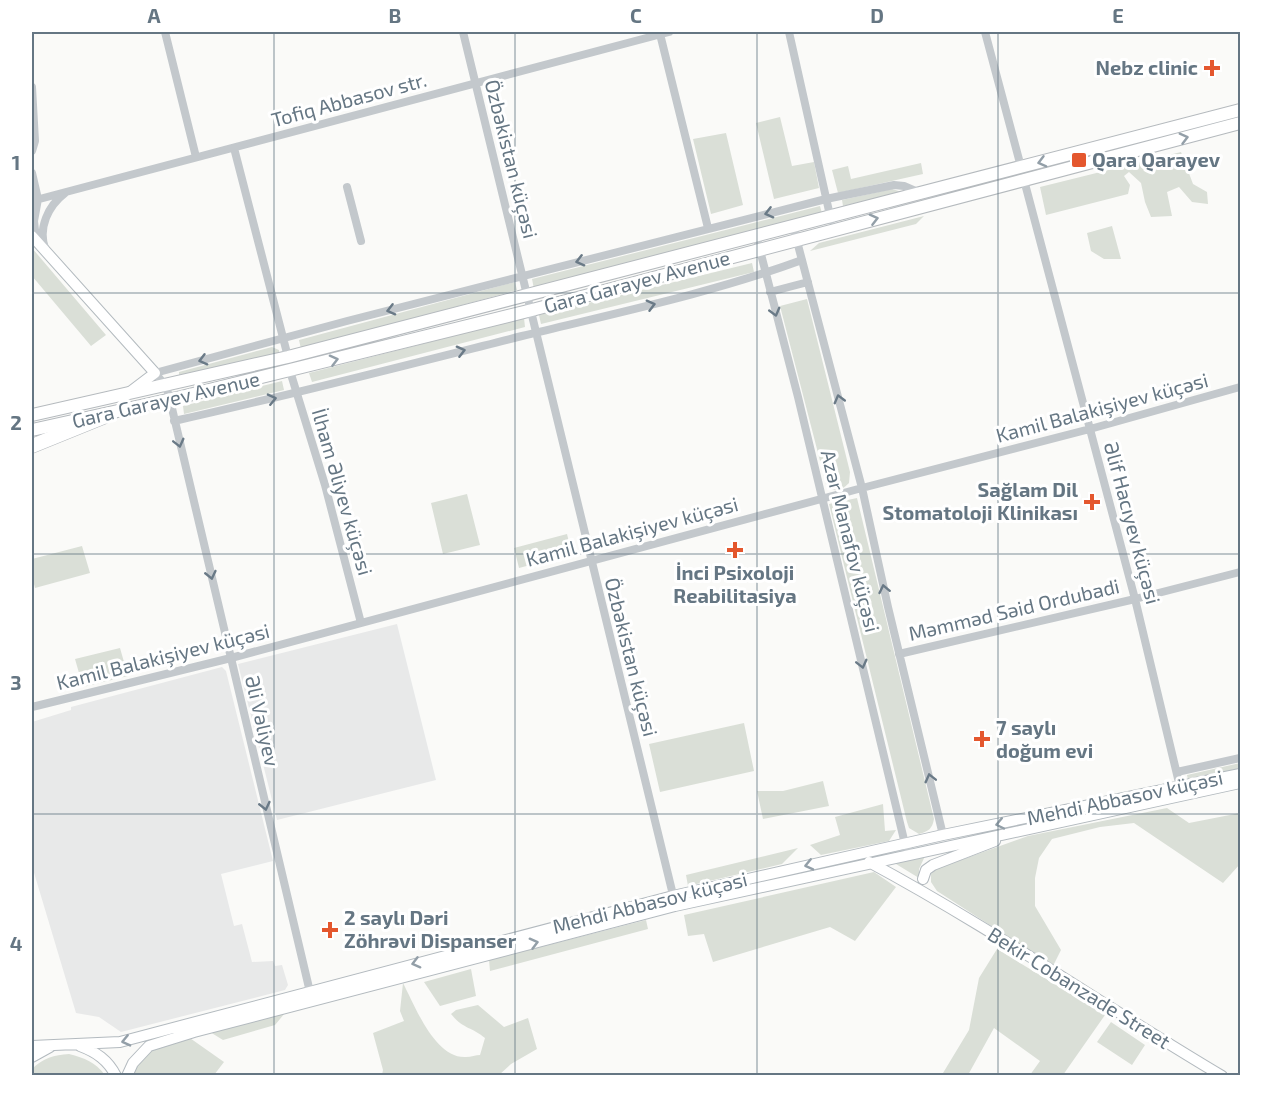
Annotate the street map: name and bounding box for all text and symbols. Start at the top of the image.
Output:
text: A [147,3,161,27]
text: B [389,3,401,27]
text: C [630,3,642,27]
text: D [870,3,884,27]
text: E [1112,3,1124,27]
place label: Nebz clinic [1096,55,1198,79]
marker: Nebz clinic [1203,59,1221,77]
street label: Tofiq Abbasov str. [268,67,429,131]
street label: Özbəkistan küçəsi [480,77,543,241]
one-way arrow [1179,132,1189,145]
place label: Qara Qarayev [1092,147,1221,172]
text: 1 [12,150,20,174]
marker: Qara Qarayev [1070,151,1088,169]
one-way arrow [1037,154,1047,167]
one-way arrow [764,206,774,219]
one-way arrow [869,214,879,227]
street label: Gara Garayev Avenue [541,245,733,317]
one-way arrow [575,254,586,266]
one-way arrow [645,300,656,312]
one-way arrow [386,302,396,315]
one-way arrow [768,307,781,317]
one-way arrow [456,346,466,359]
one-way arrow [198,353,208,366]
one-way arrow [328,355,339,367]
street label: Gara Garayev Avenue [70,366,262,432]
street label: Kamil Balakişiyev küçəsi [993,367,1211,448]
one-way arrow [267,393,277,406]
one-way arrow [833,394,846,404]
street label: İlham Əliyev küçəsi [307,406,378,578]
text: 2 [10,410,22,434]
one-way arrow [172,438,185,448]
street label: Əlif Hacıyev küçəsi [1099,439,1166,607]
street label: Azər Manafov küçəsi [816,447,885,635]
place label: Sağlam Dil Stomatoloji Klinikası [883,477,1078,524]
street label: Kamil Balakişiyev küçəsi [523,491,741,572]
marker: Sağlam Dil Stomatoloji Klinikası [1083,493,1101,511]
marker: İnci Psixoloji Reabilitasiya [726,541,744,559]
place label: İnci Psixoloji Reabilitasiya [673,560,797,608]
one-way arrow [204,569,217,579]
street label: Məmməd Səid Ordubadi [906,573,1122,645]
street label: Özbəkistan küçəsi [600,575,663,739]
one-way arrow [878,584,891,594]
street label: Kamil Balakişiyev küçəsi [54,618,272,695]
one-way arrow [855,659,868,669]
text: 3 [10,670,22,694]
street label: Əli Vəliyev [241,673,285,769]
place label: 7 saylı doğum evi [996,715,1093,762]
marker: 7 saylı doğum evi [973,730,991,748]
street label: Mehdi Abbasov küçəsi [1025,765,1225,831]
one-way arrow [924,774,937,784]
one-way arrow [257,800,270,810]
one-way arrow [995,817,1005,830]
one-way arrow [804,858,814,871]
street label: Mehdi Abbasov küçəsi [550,866,750,939]
place label: 2 saylı Dəri Zöhrəvi Dispanser [344,905,517,952]
marker: 2 saylı Dəri Zöhrəvi Dispanser [321,921,339,939]
street label: Bekir Cobanzade Street [984,921,1175,1053]
text: 4 [10,931,23,955]
one-way arrow [529,938,539,950]
one-way arrow [411,956,421,969]
one-way arrow [122,1033,132,1046]

